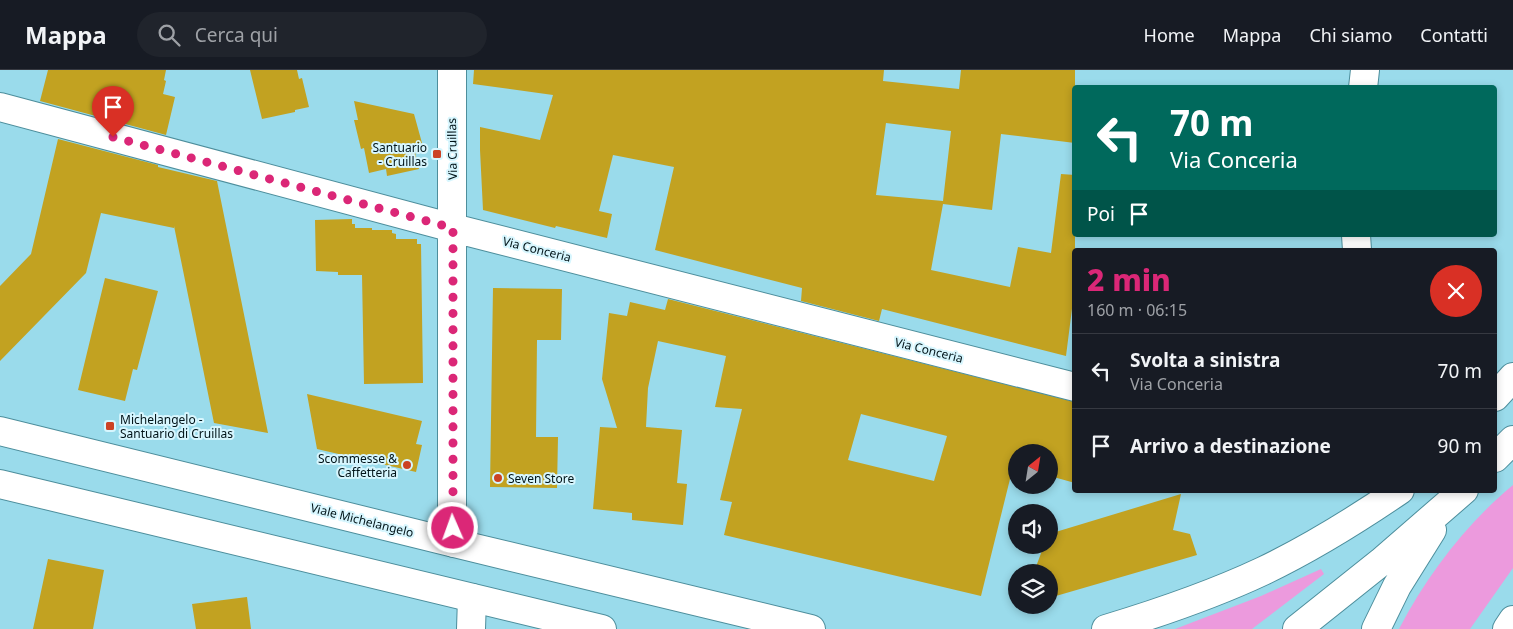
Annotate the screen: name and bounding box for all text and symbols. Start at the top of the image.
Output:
search box [137,12,487,57]
text: Mappa [25,18,107,51]
icon: search [155,21,183,49]
text: Cerca qui [195,22,278,48]
text: Home [1144,23,1195,47]
text: Mappa [1223,23,1281,47]
text: Chi siamo [1309,23,1392,47]
text: Contatti [1420,23,1488,47]
pin [92,86,134,137]
icon: arrive [99,93,127,121]
text: 70 m [1170,99,1253,146]
icon: left [1087,105,1152,170]
street label: Via Cruillas [443,118,461,180]
place label: Santuario - Cruillas [372,139,427,170]
text: Via Conceria [1170,144,1298,174]
marker: Santuario - Cruillas [431,148,443,160]
icon: arrive [1125,200,1153,228]
text: Poi [1087,201,1115,227]
street label: Via Conceria [501,232,573,266]
text: 2 min [1087,259,1171,300]
button: close [1430,265,1482,317]
text: 160 m · 06:15 [1087,299,1187,321]
street label: Via Conceria [893,333,965,367]
text: Svolta a sinistra [1130,347,1280,373]
icon: left [1087,357,1115,385]
text: 70 m [1438,358,1482,384]
text: Via Conceria [1130,373,1223,395]
place label: Michelangelo - Santuario di Cruillas [120,411,233,442]
marker: Michelangelo - Santuario di Cruillas [104,420,116,432]
icon: arrive [1087,432,1115,460]
text: Arrivo a destinazione [1130,433,1331,459]
text: 90 m [1438,433,1482,459]
north arrow [1008,444,1058,494]
map controls [1008,444,1058,614]
place label: Scommesse & Caffetteria [318,450,397,481]
marker: Scommesse & Caffetteria [401,459,413,471]
place label: Seven Store [508,470,574,487]
marker: Seven Store [492,472,504,484]
street label: Viale Michelangelo [309,499,415,541]
position arrow [426,501,478,553]
button: sound [1008,504,1058,554]
button: layers [1008,564,1058,614]

